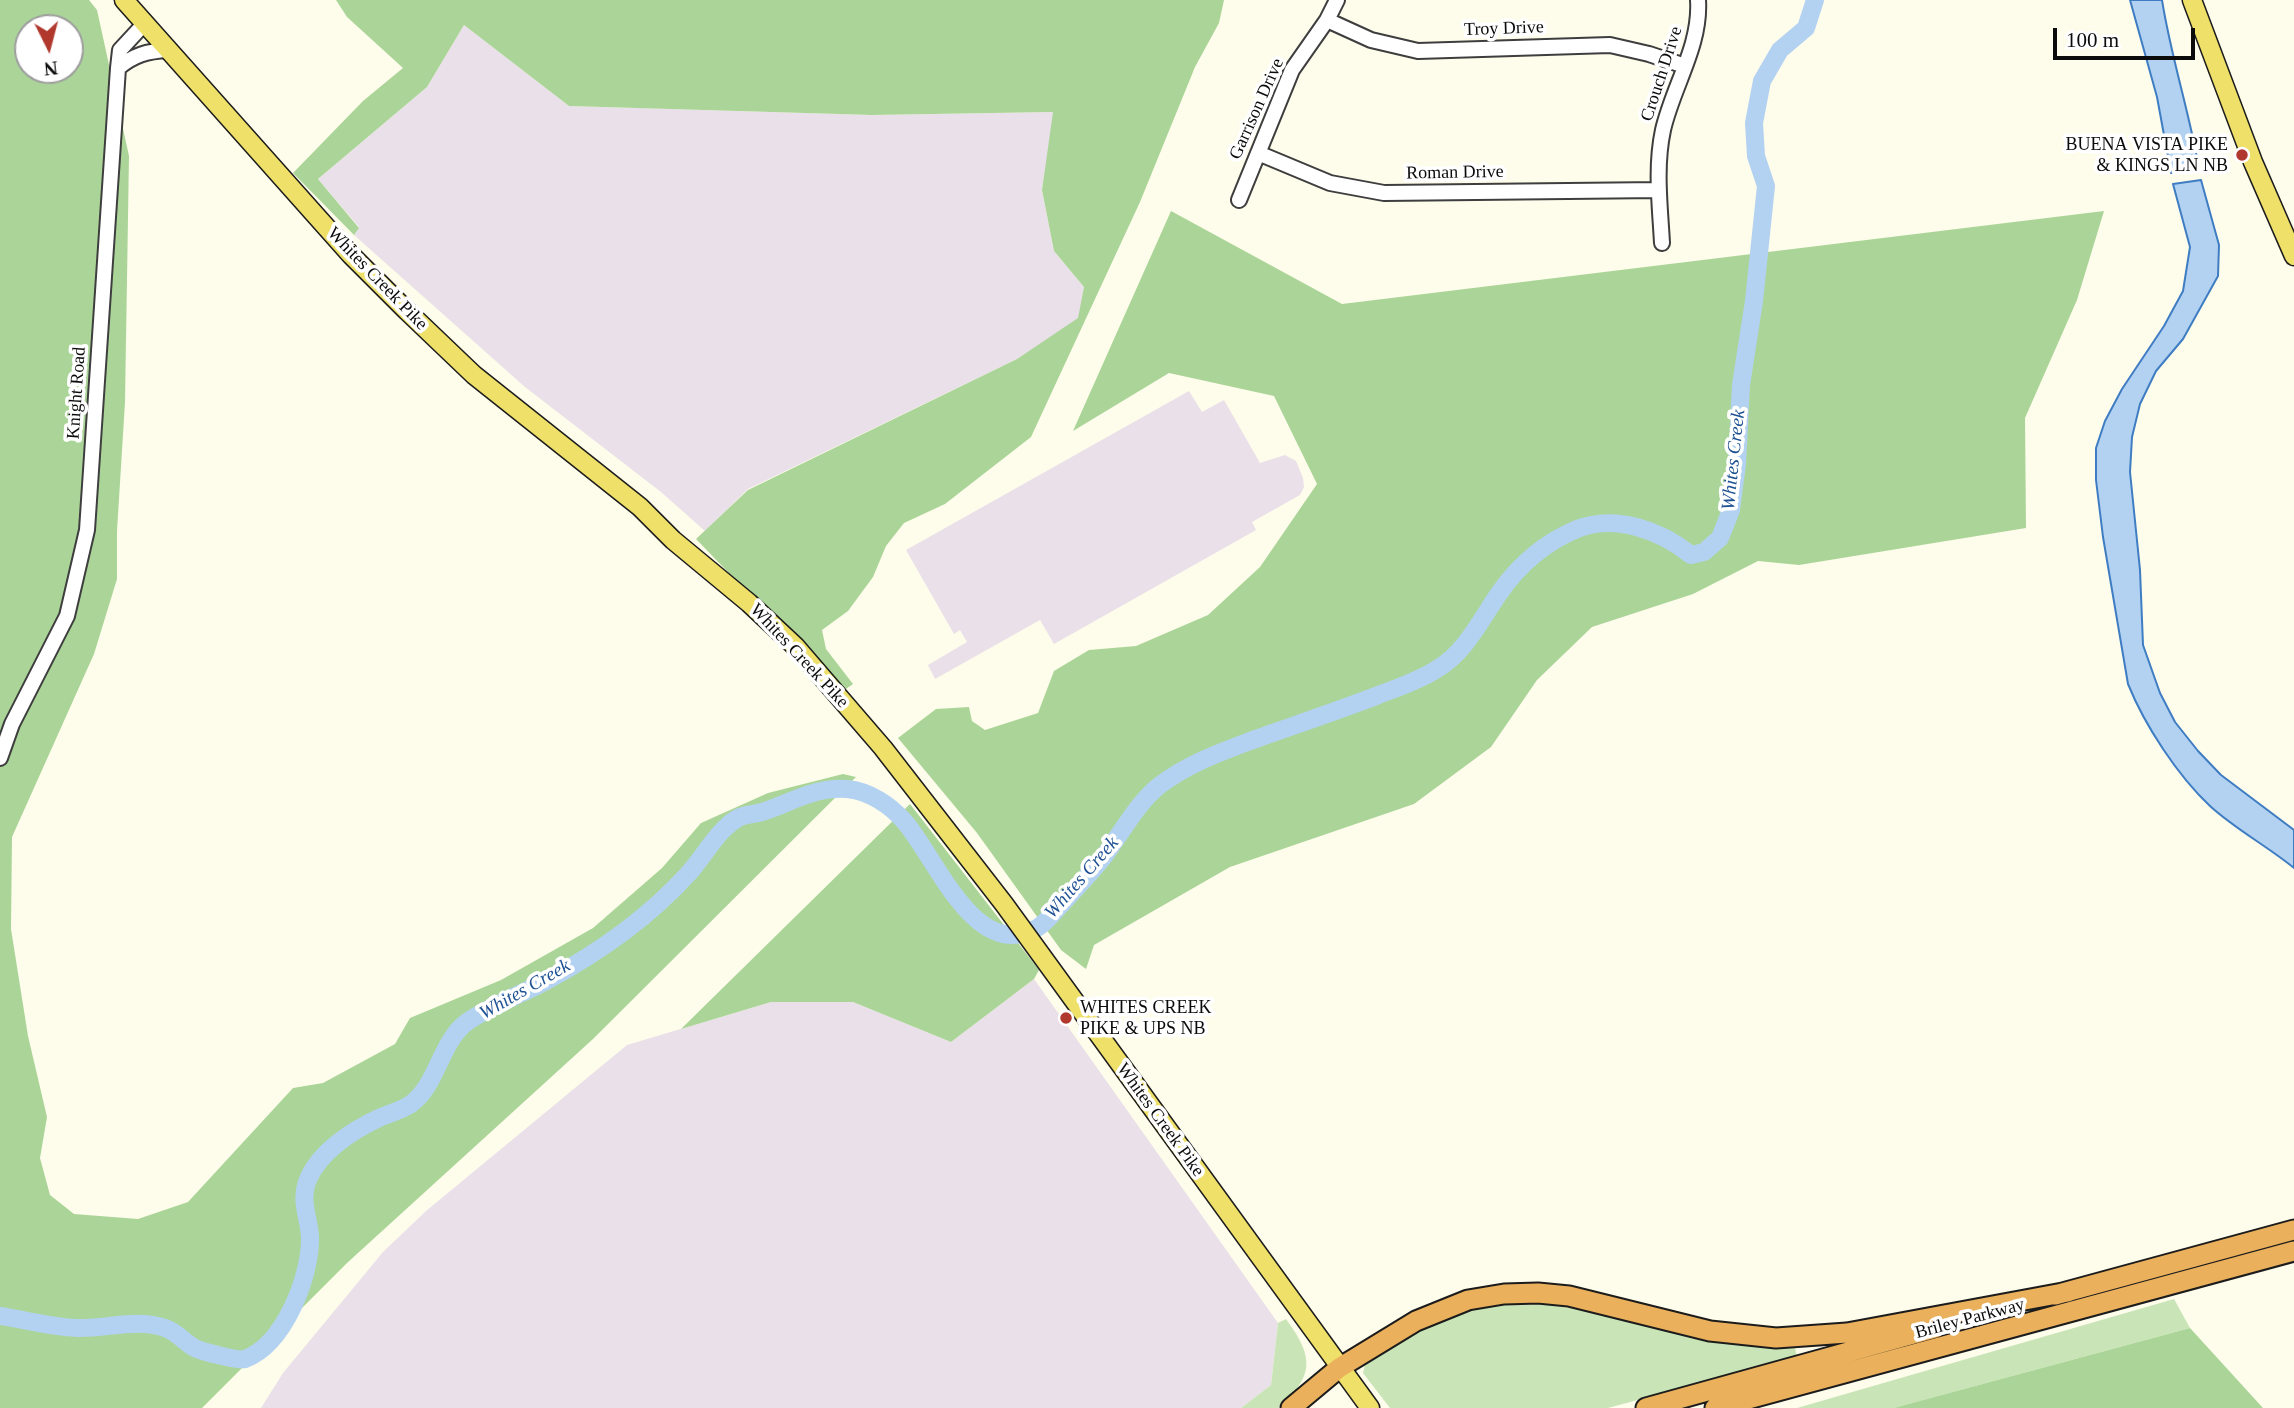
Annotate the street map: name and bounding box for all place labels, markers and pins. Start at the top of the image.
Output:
place label: BUENA VISTA PIKE & KINGS LN NB [2065,134,2228,176]
marker: BUENA VISTA PIKE & KINGS LN NB [2234,147,2250,163]
place label: WHITES CREEK PIKE & UPS NB [1080,997,1211,1040]
marker: WHITES CREEK PIKE & UPS NB [1058,1010,1074,1026]

